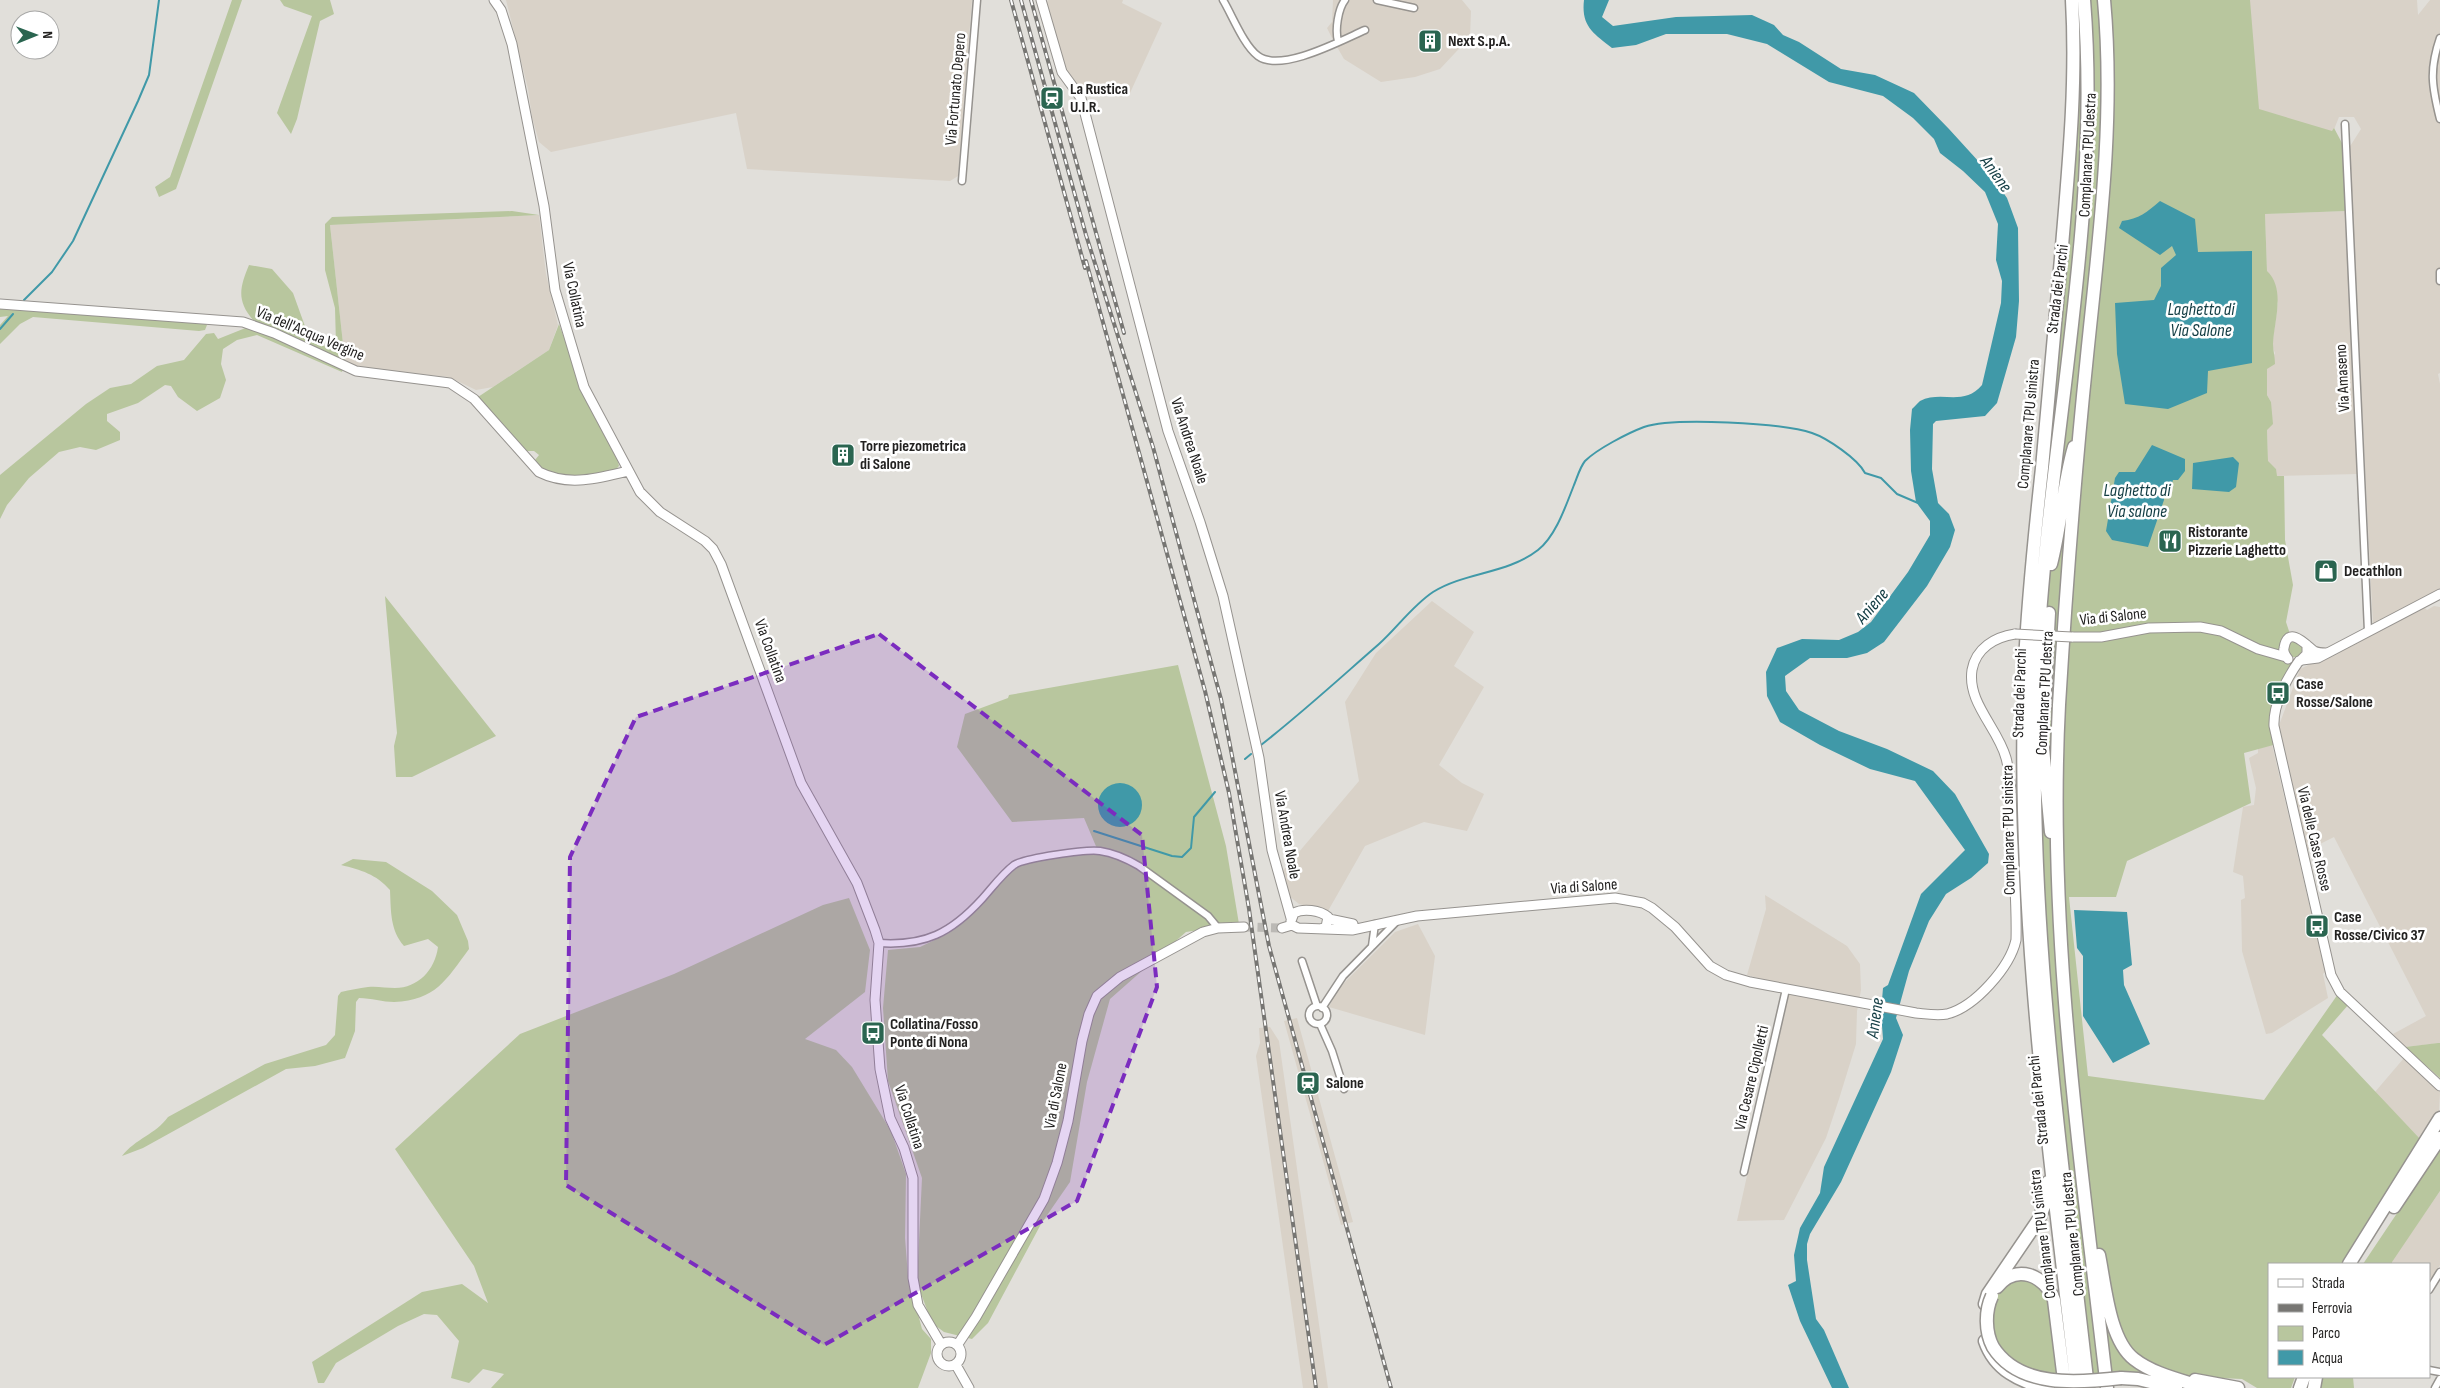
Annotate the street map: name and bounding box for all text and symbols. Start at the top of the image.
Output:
north arrow [10,10,60,60]
building icon: Next S.p.A. [1417,28,1443,54]
text: N [39,31,56,39]
street label: Via Fortunato Depero [942,32,970,146]
place label: Next S.p.A. [1448,32,1510,51]
place label: La Rustica U.I.R. [1070,80,1128,117]
station icon: La Rustica U.I.R. [1039,85,1065,111]
street label: Complanare TPU destra [2075,92,2101,218]
water label: Aniene [1975,151,2016,196]
street label: Strada dei Parchi [2043,243,2073,335]
street label: Via Collatina [558,261,590,329]
water label: Laghetto di Via Salone [2168,299,2235,341]
street label: Via dell'Acqua Vergine [253,303,367,365]
street label: Via Amaseno [2332,343,2354,413]
street label: Complanare TPU sinistra [2014,358,2044,490]
street label: Via Andrea Noale [1166,396,1212,486]
place label: Torre piezometrica di Salone [860,437,966,474]
building icon: Torre piezometrica di Salone [830,442,856,468]
water label: Laghetto di Via salone [2104,480,2171,522]
place label: Ristorante Pizzerie Laghetto [2188,523,2286,560]
restaurant icon: Ristorante Pizzerie Laghetto [2157,528,2183,554]
shop icon: Decathlon [2313,558,2339,584]
place label: Decathlon [2344,562,2402,581]
water label: Aniene [1850,584,1893,629]
street label: Via di Salone [2079,604,2147,630]
street label: Via Collatina [750,617,790,685]
street label: Complanare TPU destra [2032,630,2058,756]
street label: Strada dei Parchi [2009,648,2031,738]
place label: Case Rosse/Salone [2296,675,2373,712]
bus stop icon: Case Rosse/Salone [2265,680,2291,706]
street label: Complanare TPU sinistra [1998,765,2020,895]
street label: Via delle Case Rosse [2293,785,2335,893]
street label: Via Andrea Noale [1270,789,1304,881]
street label: Via di Salone [1550,875,1618,899]
place label: Case Rosse/Civico 37 [2334,908,2425,945]
bus stop icon: Case Rosse/Civico 37 [2304,913,2330,939]
water label: Aniene [1862,997,1888,1040]
place label: Collatina/Fosso Ponte di Nona [890,1015,978,1052]
bus stop icon: Collatina/Fosso Ponte di Nona [860,1020,886,1046]
street label: Via Cesare Cipolletti [1731,1024,1773,1132]
street label: Strada dei Parchi [2025,1054,2053,1145]
street label: Via di Salone [1040,1061,1072,1131]
station icon: Salone [1295,1070,1321,1096]
place label: Salone [1326,1074,1364,1093]
street label: Via Collatina [890,1083,928,1151]
street label: Complanare TPU sinistra [2026,1168,2060,1300]
street label: Complanare TPU destra [2057,1171,2089,1297]
legend [2268,1263,2430,1378]
text: Strada [2312,1274,2345,1293]
text: Ferrovia [2312,1299,2353,1318]
text: Parco [2312,1324,2340,1343]
text: Acqua [2311,1349,2343,1368]

